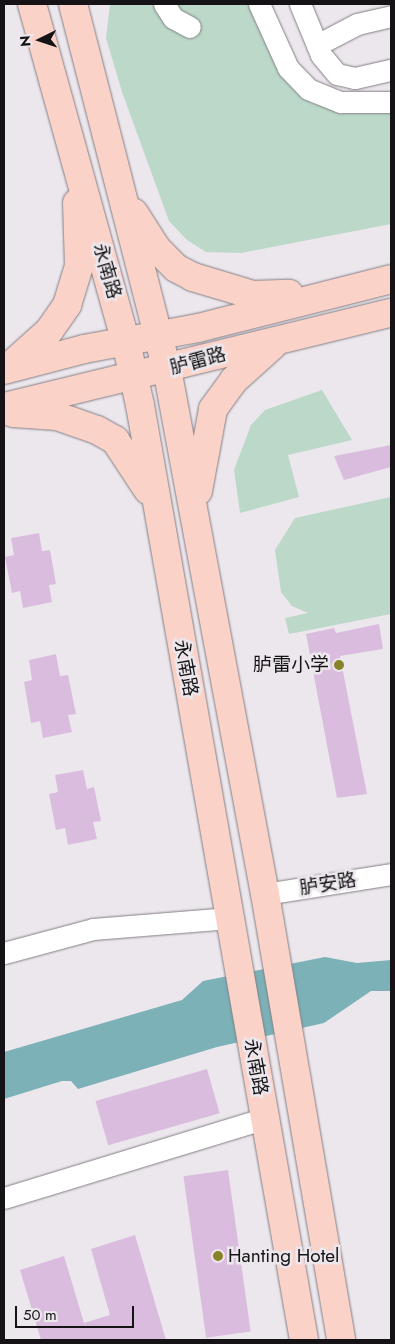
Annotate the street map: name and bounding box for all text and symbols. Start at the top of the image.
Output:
north arrow [15,15,65,65]
text: N [15,35,35,47]
street label: 永南路 [88,240,126,302]
street label: 胪雷路 [168,343,228,379]
street label: 永南路 [170,638,202,698]
place label: 胪雷小学 [253,654,329,676]
marker: 胪雷小学 [333,659,345,671]
street label: 胪安路 [298,868,358,900]
street label: 永南路 [240,1037,272,1097]
place label: Hanting Hotel [228,1245,339,1267]
marker: Hanting Hotel [212,1250,224,1262]
scale bar [18,1296,136,1328]
text: 50 m [23,1304,57,1326]

